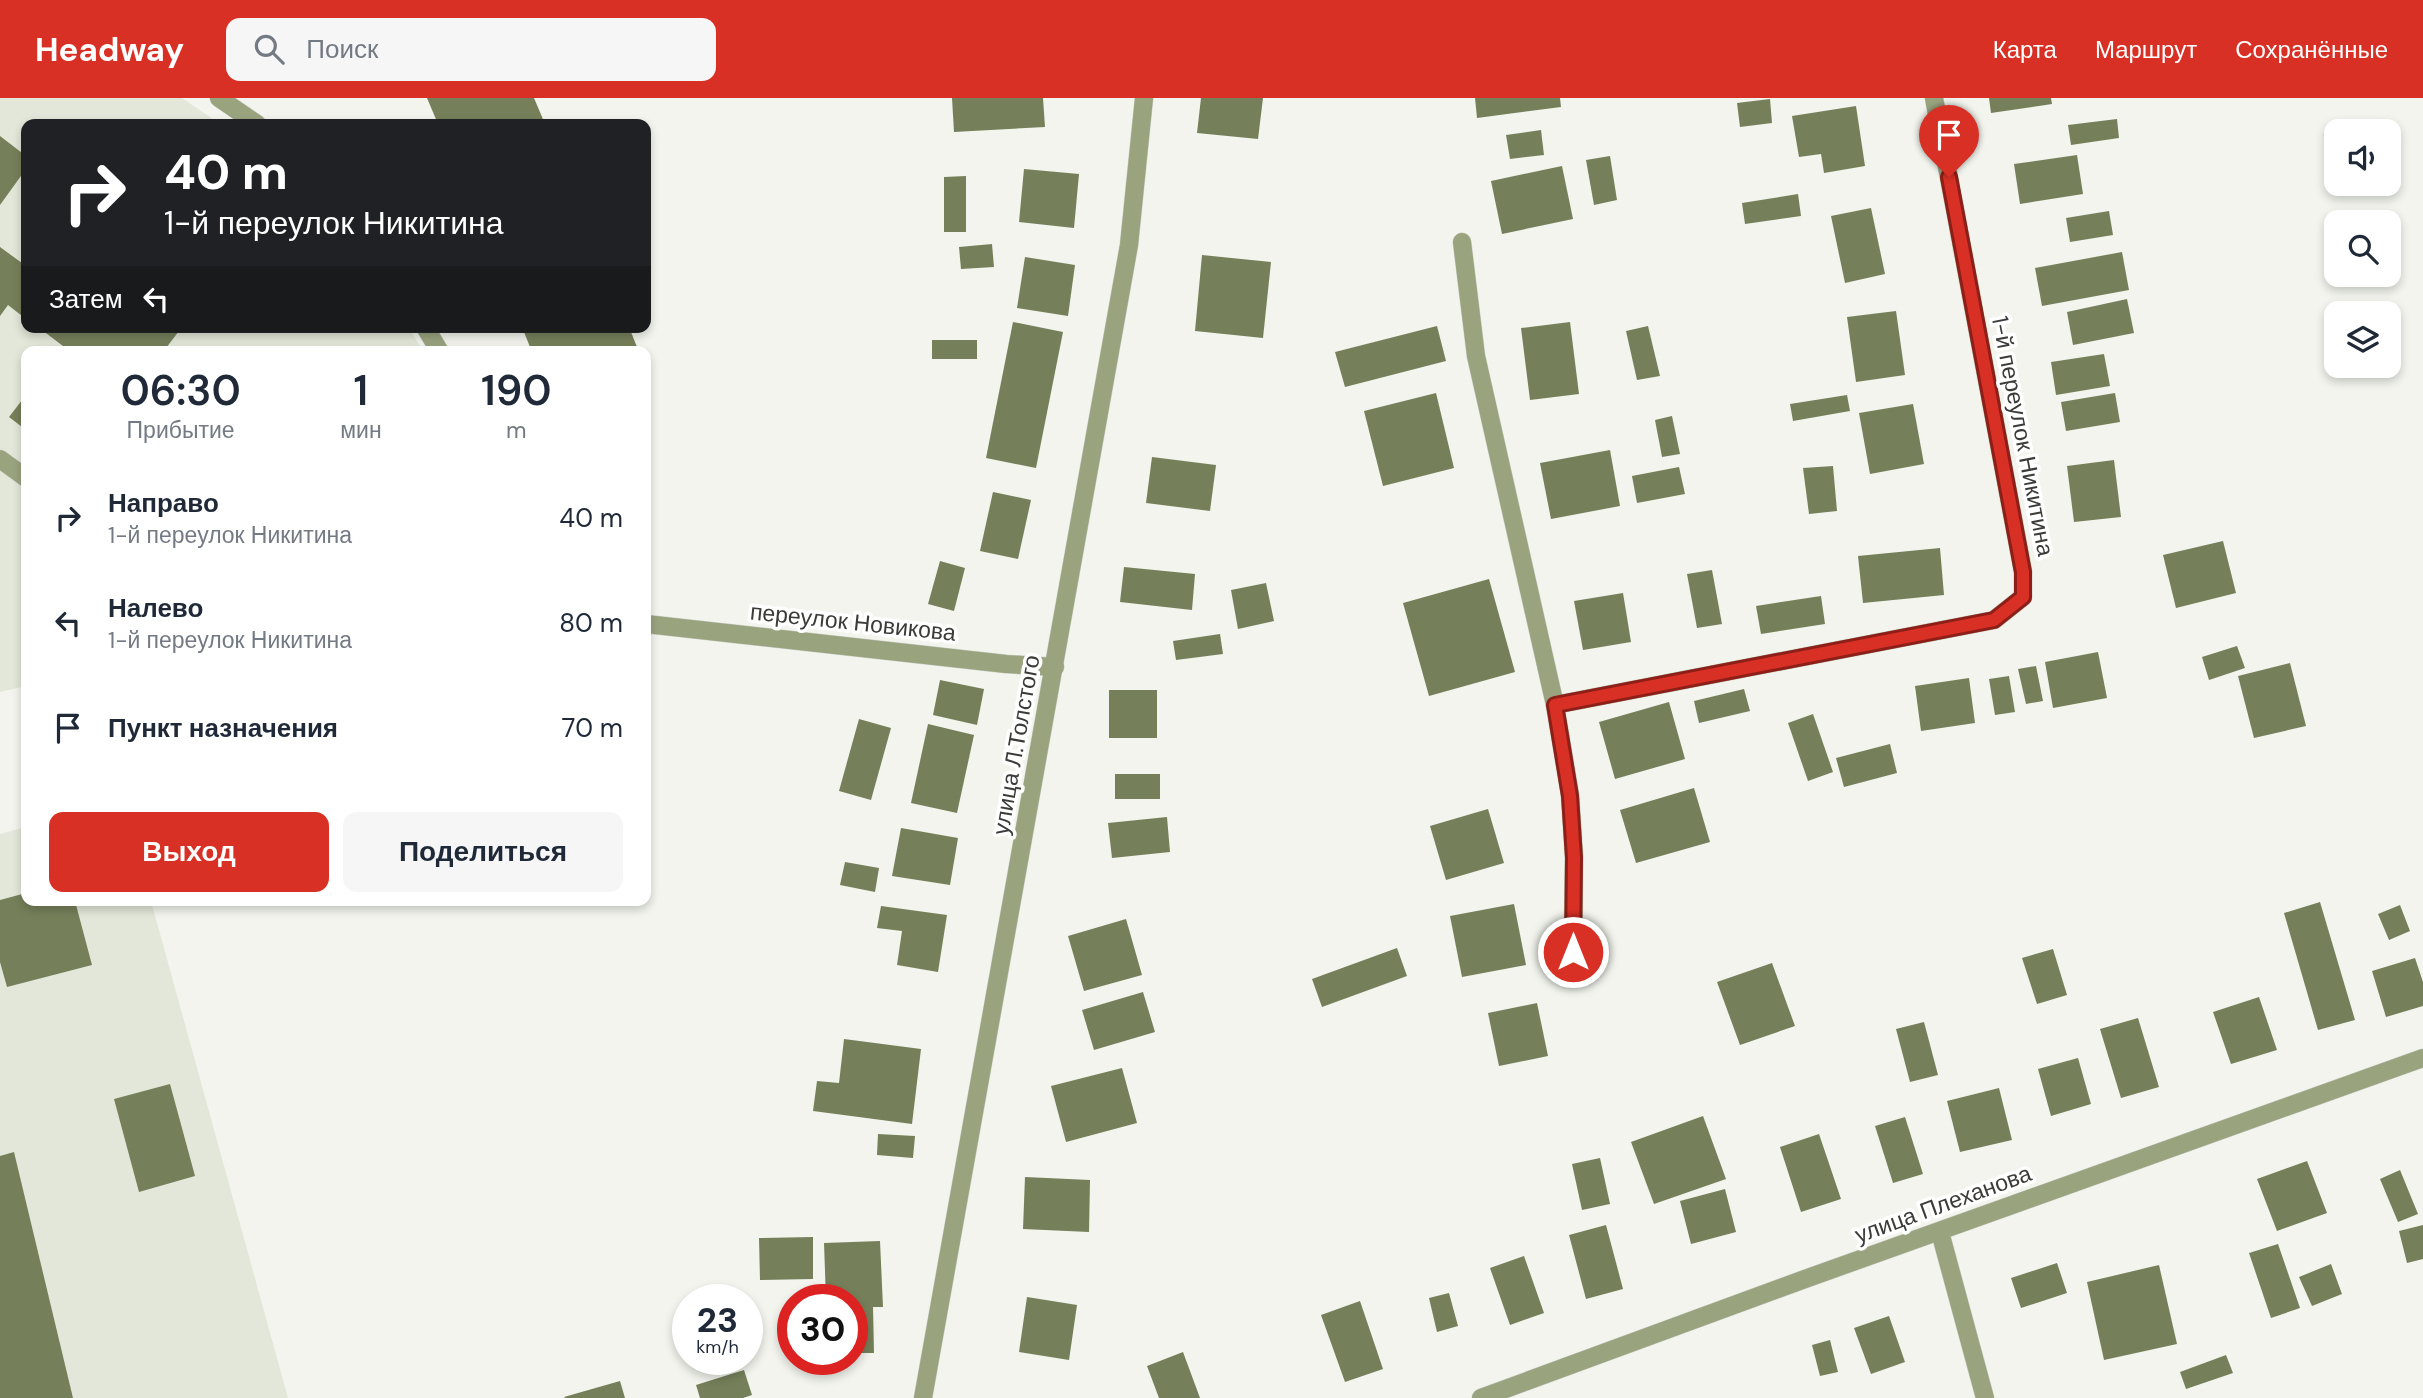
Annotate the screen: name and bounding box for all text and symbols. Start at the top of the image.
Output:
search box [226,18,716,81]
text: Headway [35,28,184,71]
icon: search [250,30,288,68]
text: Поиск [306,32,378,66]
text: Карта [1993,34,2057,65]
text: Маршрут [2095,34,2197,65]
text: Сохранённые [2235,34,2388,65]
pin [1919,105,1979,177]
icon: arrive [1930,116,1968,154]
map controls [2324,119,2401,378]
button: sound [2324,119,2401,196]
text: 40 m [164,140,288,204]
icon: right [49,147,140,238]
text: 1-й переулок Никитина [164,202,504,244]
button: search [2324,210,2401,287]
icon: left [137,280,175,318]
text: Затем [49,282,123,316]
button: layers [2324,301,2401,378]
street label: 1-й переулок Никитина [1985,313,2061,559]
text: 06:30 [120,363,241,418]
text: 1 [354,363,368,418]
text: 190 [481,363,552,418]
text: Прибытие [127,415,235,445]
text: мин [340,415,382,445]
text: m [506,415,527,445]
text: Направо [108,486,219,520]
icon: right [49,499,87,537]
text: 40 m [559,501,623,535]
text: 1-й переулок Никитина [108,520,352,550]
text: Налево [108,591,203,625]
street label: переулок Новикова [749,596,957,648]
icon: left [49,604,87,642]
text: 80 m [559,606,623,640]
text: 1-й переулок Никитина [108,625,352,655]
street label: улица Л.Толстого [985,653,1047,837]
icon: arrive [49,709,87,747]
text: Пункт назначения [108,711,338,745]
text: 70 m [562,711,623,745]
button: Выход [49,812,329,892]
button: Поделиться [343,812,623,892]
position arrow [1536,915,1610,989]
street label: улица Плеханова [1851,1158,2036,1250]
speed limit sign: 30 [777,1284,868,1375]
text: 23 [697,1297,738,1343]
text: km/h [696,1335,739,1359]

